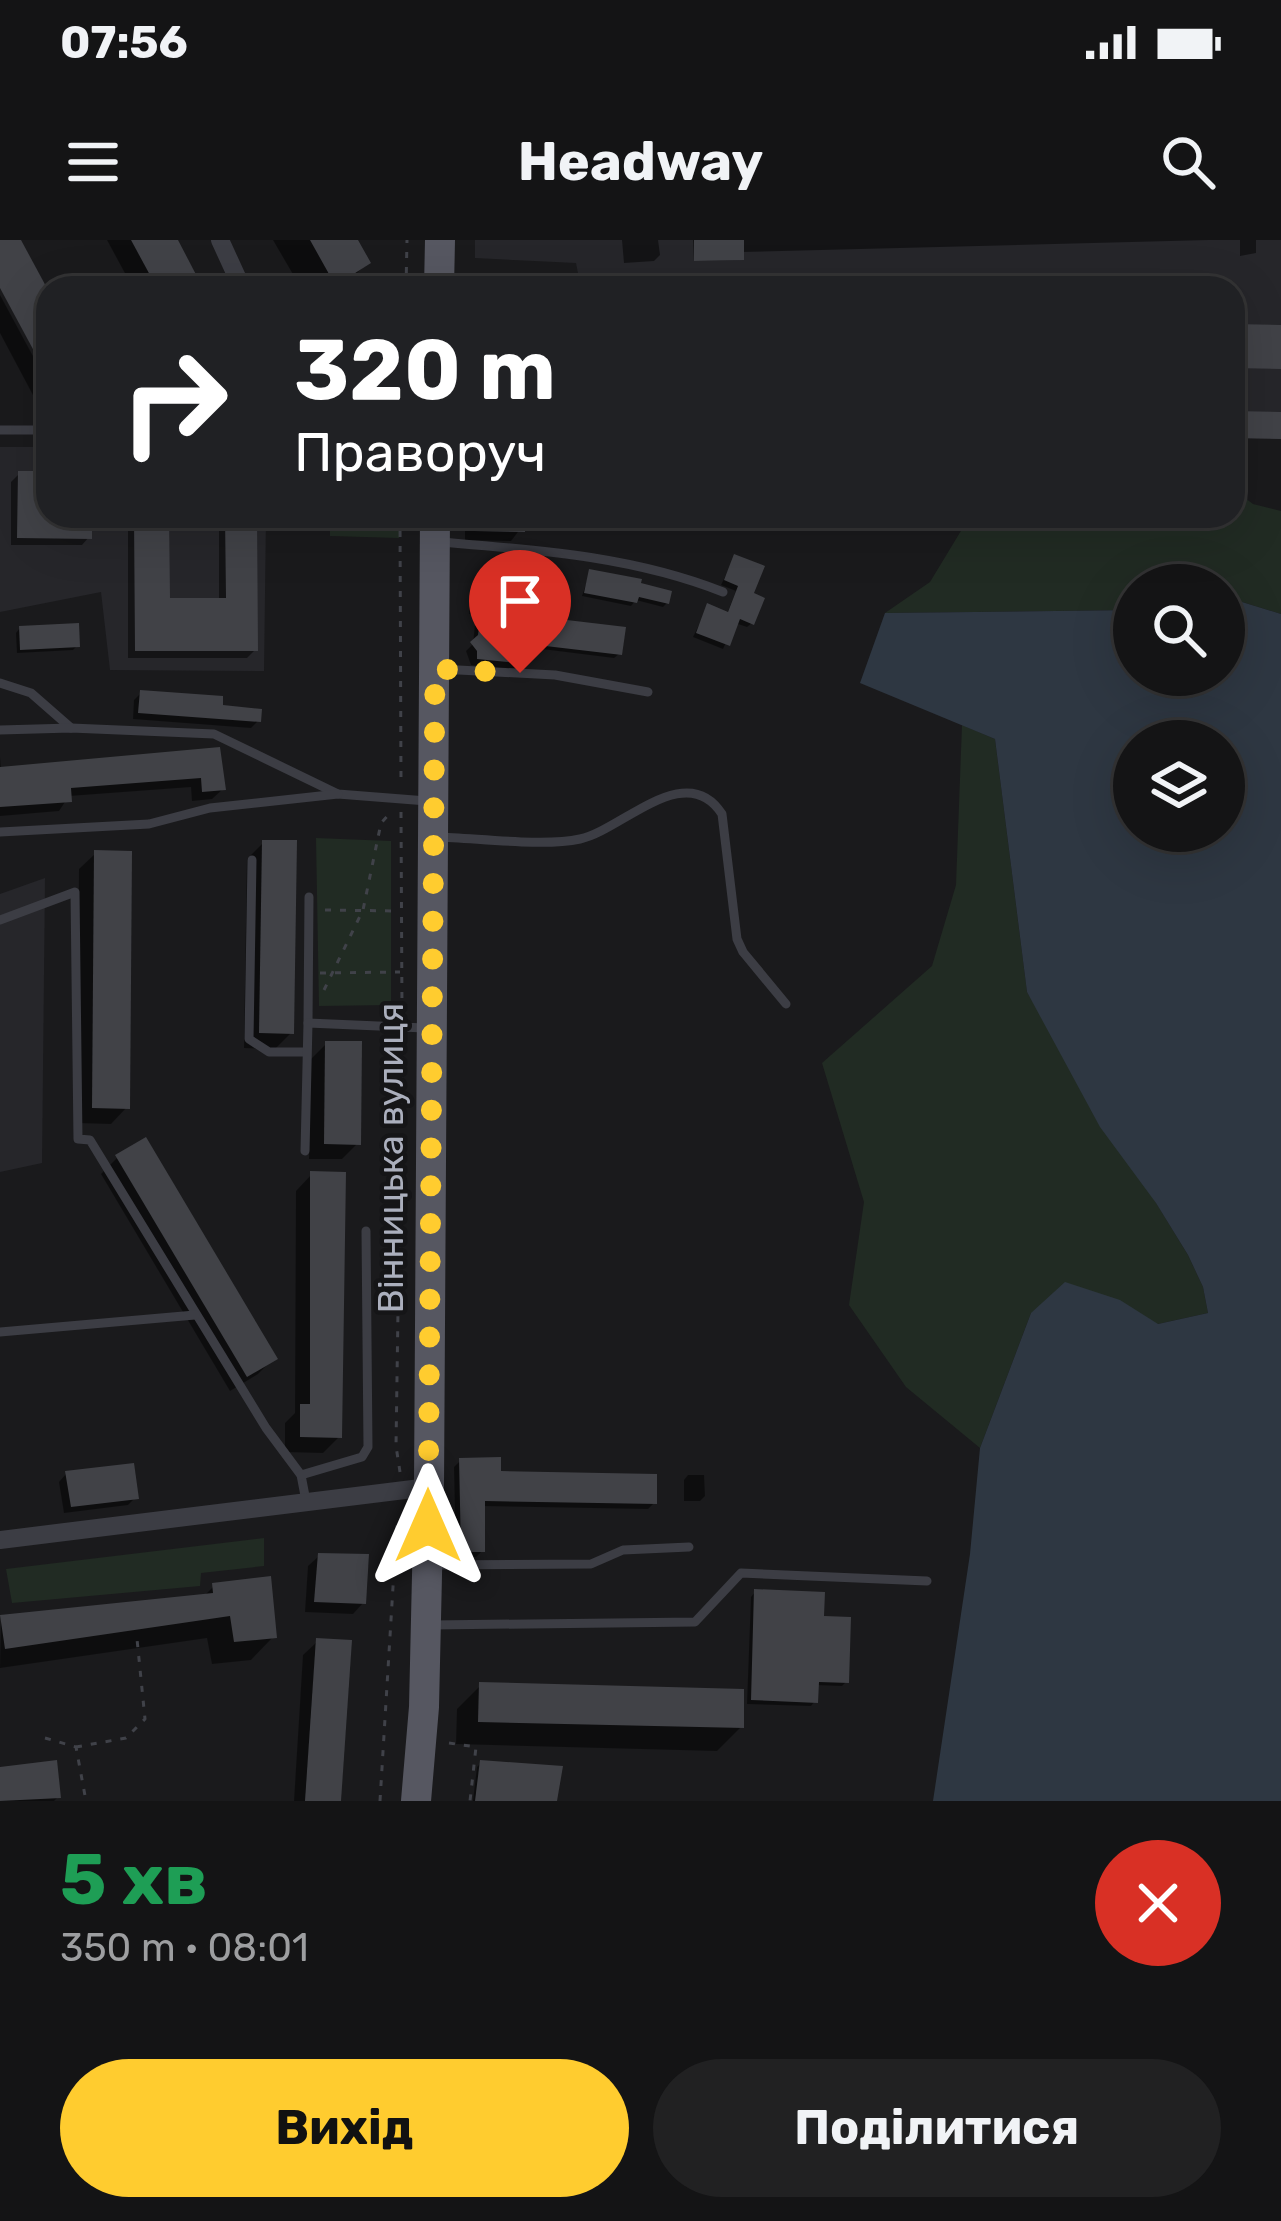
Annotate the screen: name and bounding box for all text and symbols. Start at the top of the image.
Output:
text: 07:56 [60,16,188,69]
icon: menu [60,129,126,195]
icon: search [1155,129,1221,195]
text: Headway [518,130,763,194]
text: 320 m [294,320,556,420]
icon: right [96,324,252,480]
text: Праворуч [294,421,546,485]
pin [469,550,571,673]
map controls [1113,564,1245,852]
button: search [1113,564,1245,696]
icon: arrive [487,568,553,634]
button: layers [1113,720,1245,852]
street label: Вінницька вулиця [369,1003,412,1313]
position arrow [365,1463,491,1589]
text: 5 хв [60,1837,208,1922]
button: close [1095,1840,1221,1966]
text: 350 m · 08:01 [60,1925,309,1971]
button: Вихід [60,2059,629,2197]
button: Поділитися [653,2059,1221,2197]

